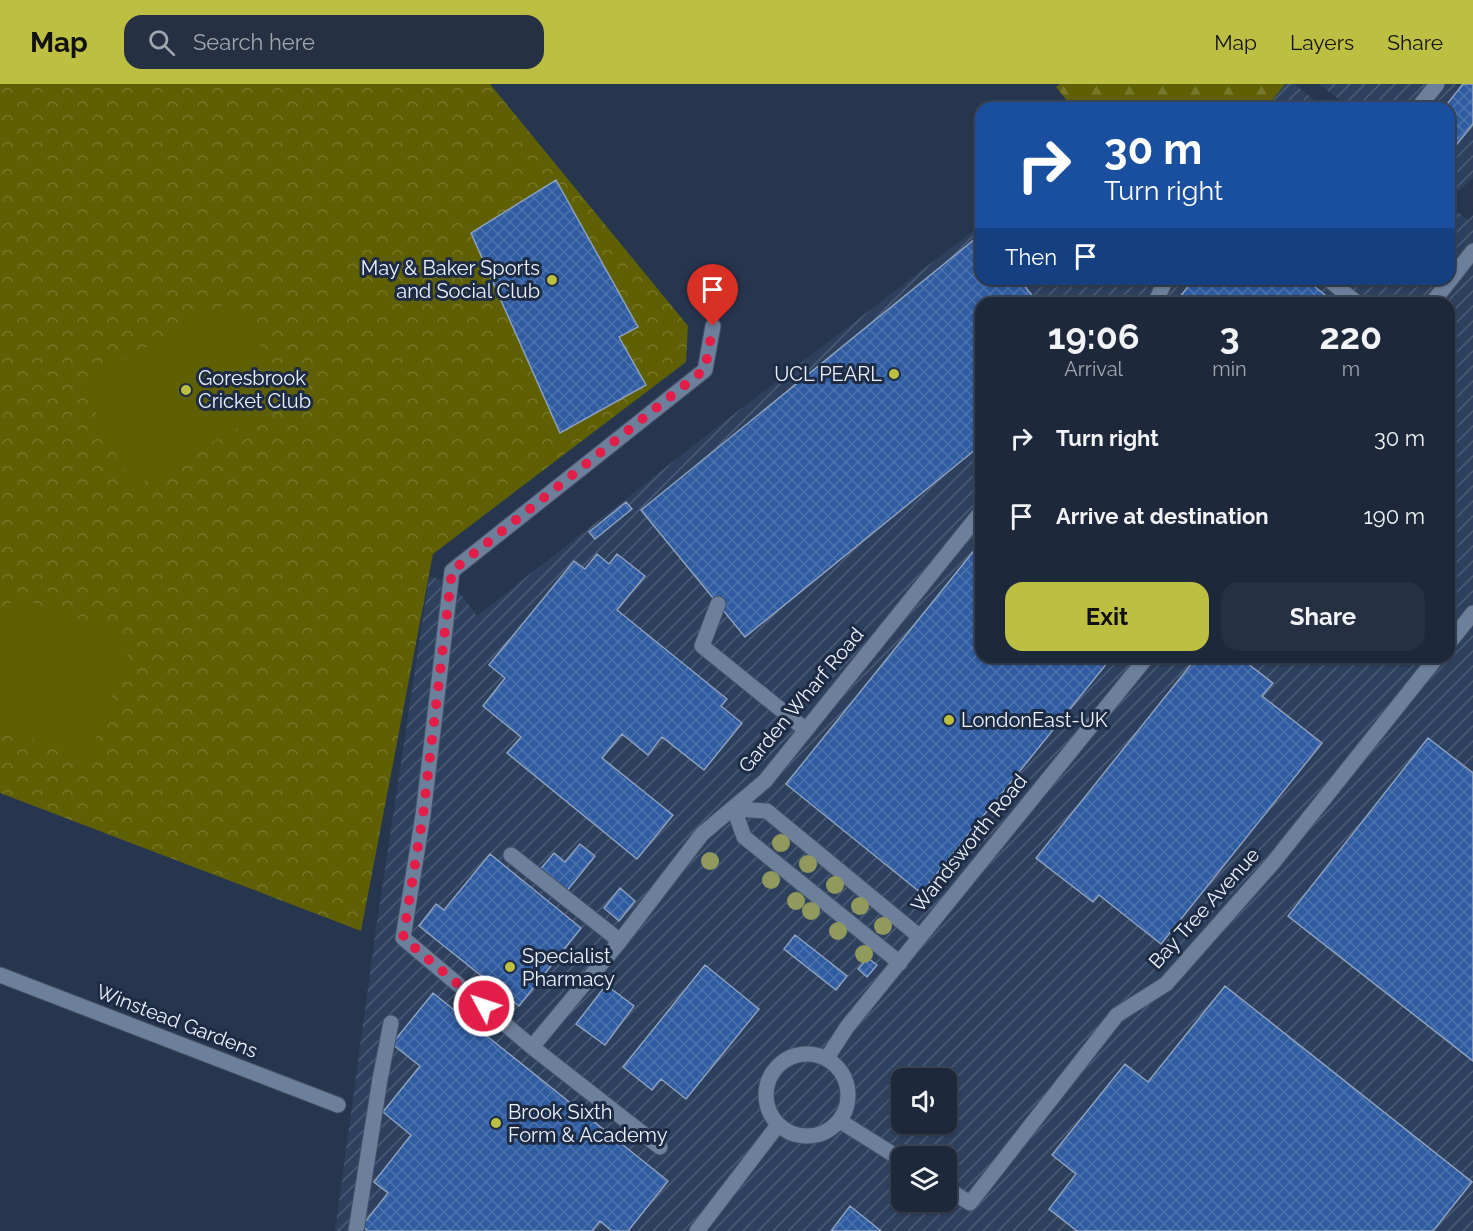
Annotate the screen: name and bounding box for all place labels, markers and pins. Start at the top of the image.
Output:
place label: May & Baker Sports and Social Club [361,256,540,303]
pin [687,264,738,326]
marker: May & Baker Sports and Social Club [545,273,559,287]
place label: UCL PEARL [774,362,882,386]
place label: Goresbrook Cricket Club [198,366,311,413]
marker: UCL PEARL [887,367,901,381]
marker: Goresbrook Cricket Club [179,383,193,397]
place label: LondonEast-UK [961,708,1108,732]
marker: LondonEast-UK [942,713,956,727]
place label: Specialist Pharmacy [522,944,615,991]
marker: Specialist Pharmacy [503,960,517,974]
place label: Brook Sixth Form & Academy [508,1100,668,1147]
marker: Brook Sixth Form & Academy [489,1116,503,1130]

